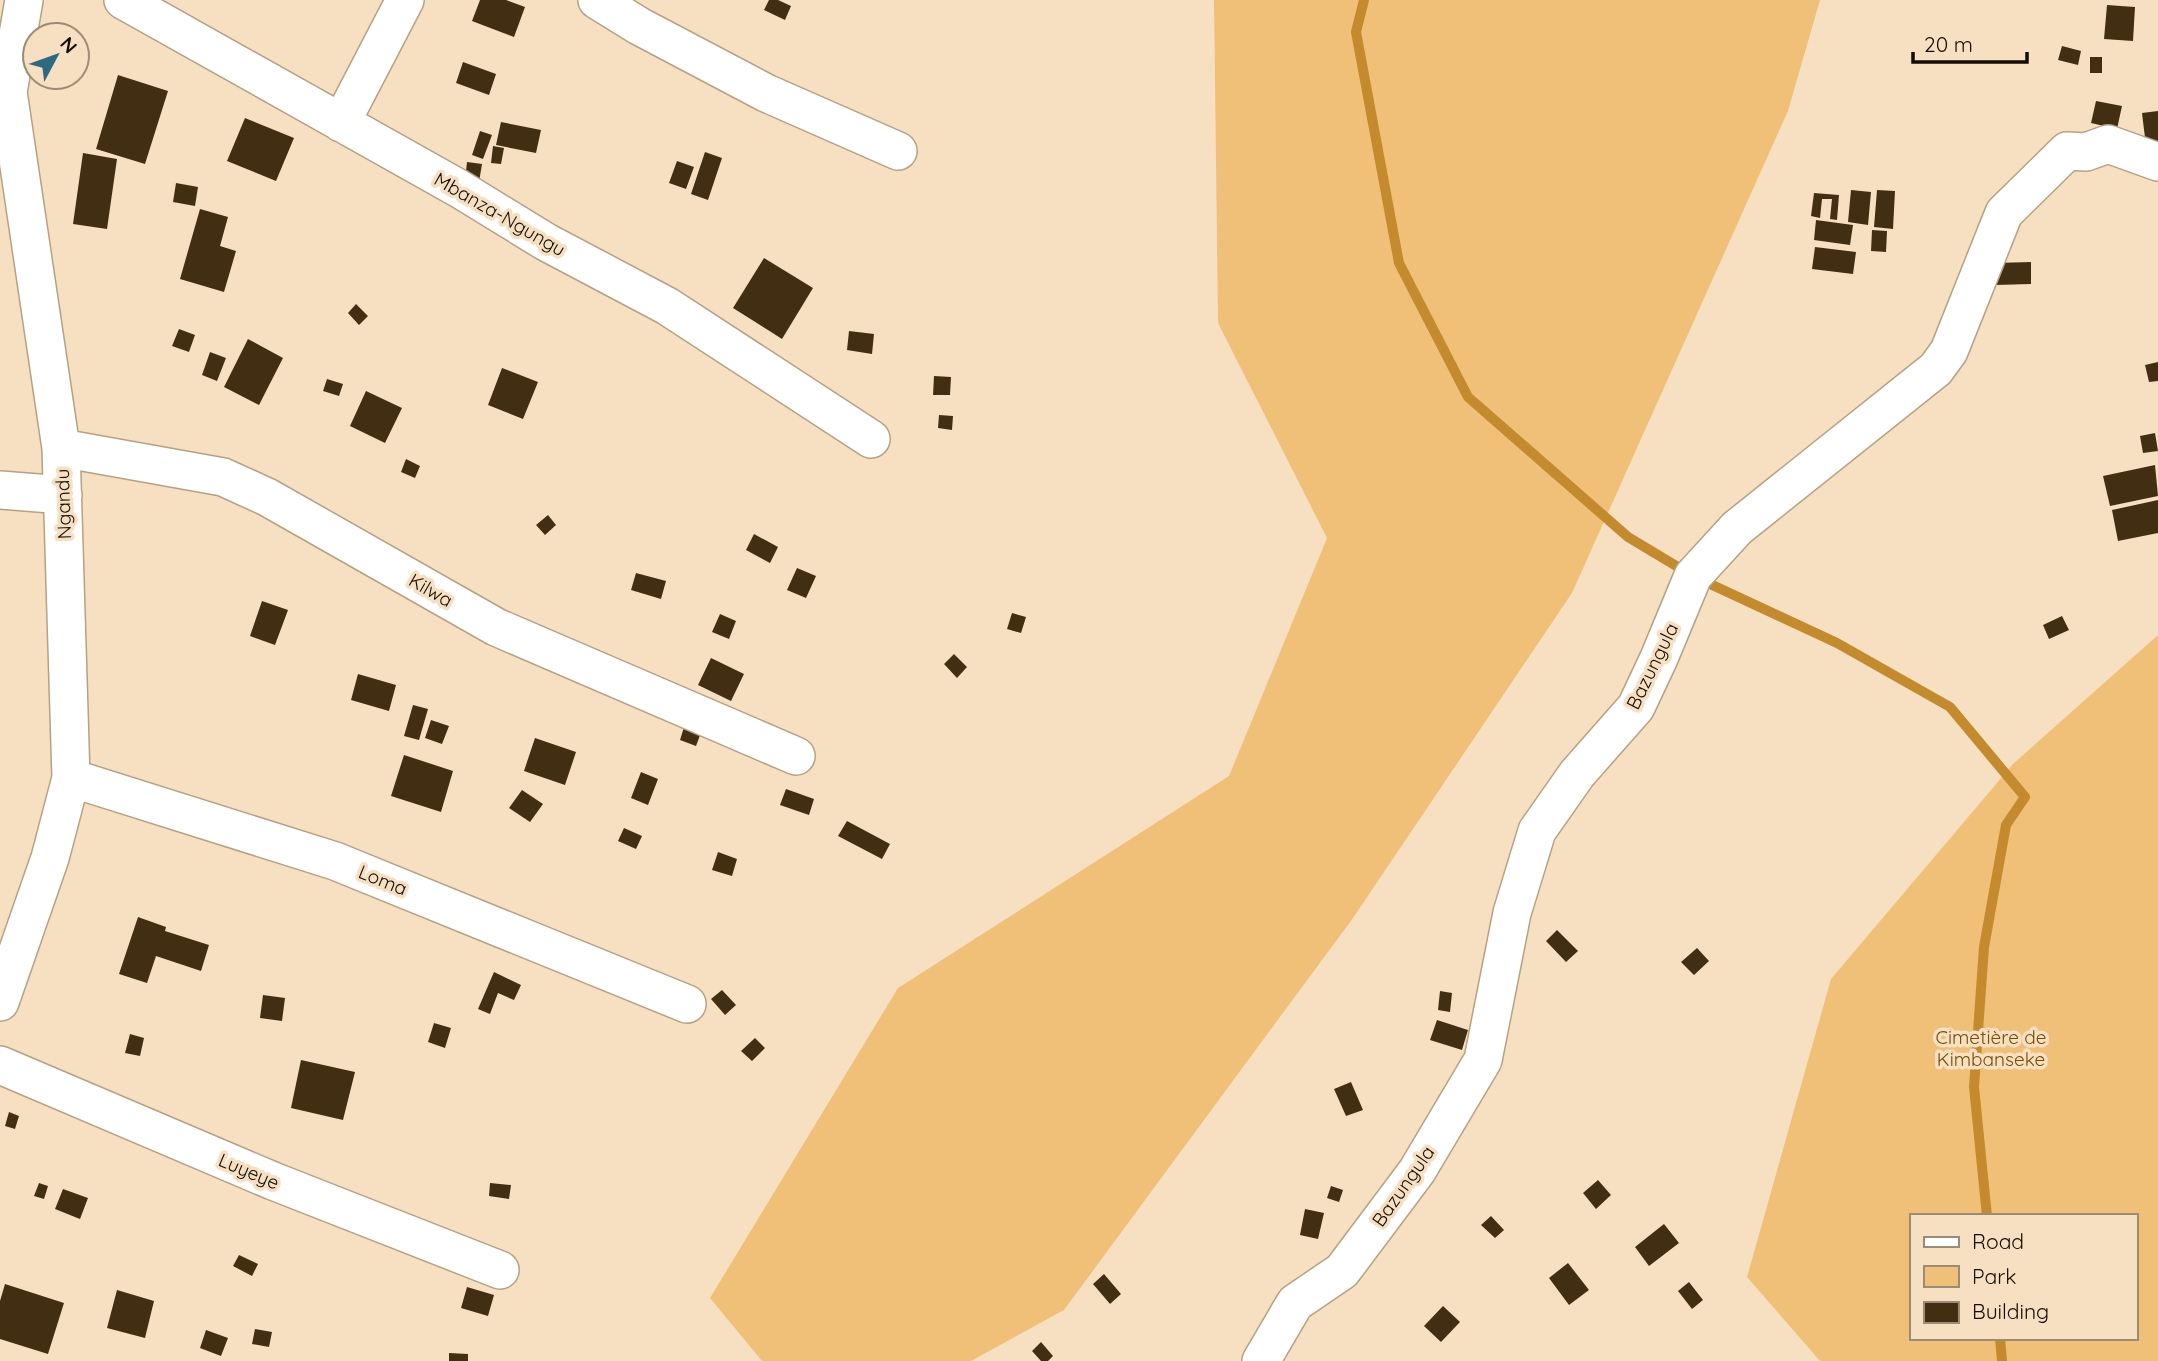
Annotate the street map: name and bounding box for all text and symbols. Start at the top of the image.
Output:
north arrow [21,21,91,91]
scale bar [1913,21,2027,65]
text: 20 m [1924,31,1973,57]
text: N [55,32,82,58]
street label: Mbanza-Ngungu [430,167,570,261]
street label: Ngandu [50,468,76,540]
street label: Kilwa [405,568,457,612]
street label: Bazungula [1621,619,1683,713]
street label: Loma [355,859,411,901]
park label: Cimetière de Kimbanseke [1936,1025,2046,1071]
street label: Bazungula [1366,1141,1440,1231]
street label: Luyeye [215,1148,283,1194]
legend [1910,1214,2137,1340]
text: Road [1972,1228,2024,1254]
text: Park [1972,1263,2016,1289]
text: Building [1972,1298,2049,1324]

